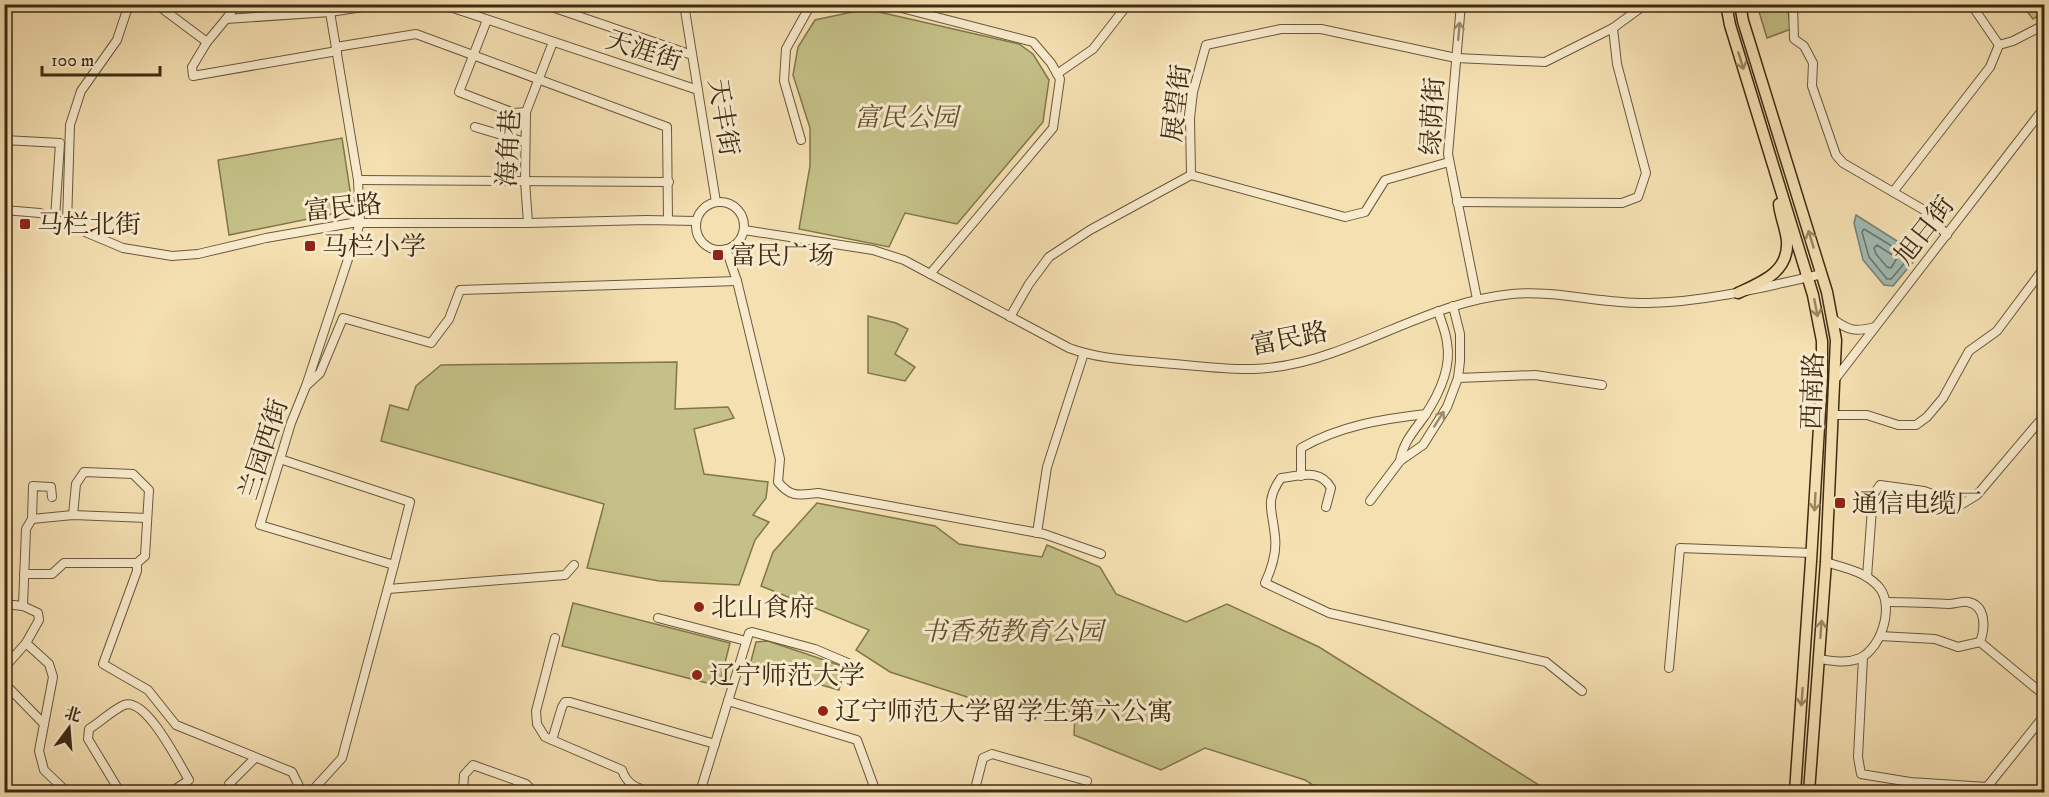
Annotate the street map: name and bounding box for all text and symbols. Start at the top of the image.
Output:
one-way arrow [1454,22,1465,42]
street label: 天涯街 [601,24,686,79]
scale bar [42,39,160,77]
text: 100 m [51,50,94,72]
one-way arrow [1736,51,1747,70]
street label: 展望街 [1156,62,1199,144]
street label: 天丰街 [700,76,745,158]
street label: 绿荫街 [1415,76,1452,156]
park label: 富民公园 [854,102,962,135]
street label: 海角巷 [491,108,528,188]
street label: 富民路 [303,188,384,229]
street label: 旭日街 [1888,190,1962,272]
place label: 马栏北街 [37,209,141,242]
marker: 马栏北街 [18,217,32,231]
one-way arrow [1804,230,1815,249]
place label: 马栏小学 [322,231,426,264]
marker: 马栏小学 [303,239,317,253]
place label: 富民广场 [730,240,834,273]
marker: 富民广场 [711,248,725,262]
one-way arrow [1811,297,1822,317]
street label: 富民路 [1248,316,1331,363]
street label: 西南路 [1796,351,1831,431]
street label: 兰园西街 [233,395,296,504]
one-way arrow [1433,411,1445,428]
place label: 通信电缆厂 [1852,488,1982,521]
one-way arrow [1809,491,1820,511]
marker: 通信电缆厂 [1833,496,1847,510]
place label: 北山食府 [711,592,815,625]
marker: 北山食府 [692,600,706,614]
park label: 书香苑教育公园 [921,616,1107,649]
one-way arrow [1816,620,1827,640]
place label: 辽宁师范大学 [709,660,865,693]
marker: 辽宁师范大学 [690,668,704,682]
one-way arrow [1796,686,1807,706]
place label: 辽宁师范大学留学生第六公寓 [835,696,1173,729]
north arrow [39,698,99,758]
text: 北 [62,703,83,726]
marker: 辽宁师范大学留学生第六公寓 [816,704,830,718]

